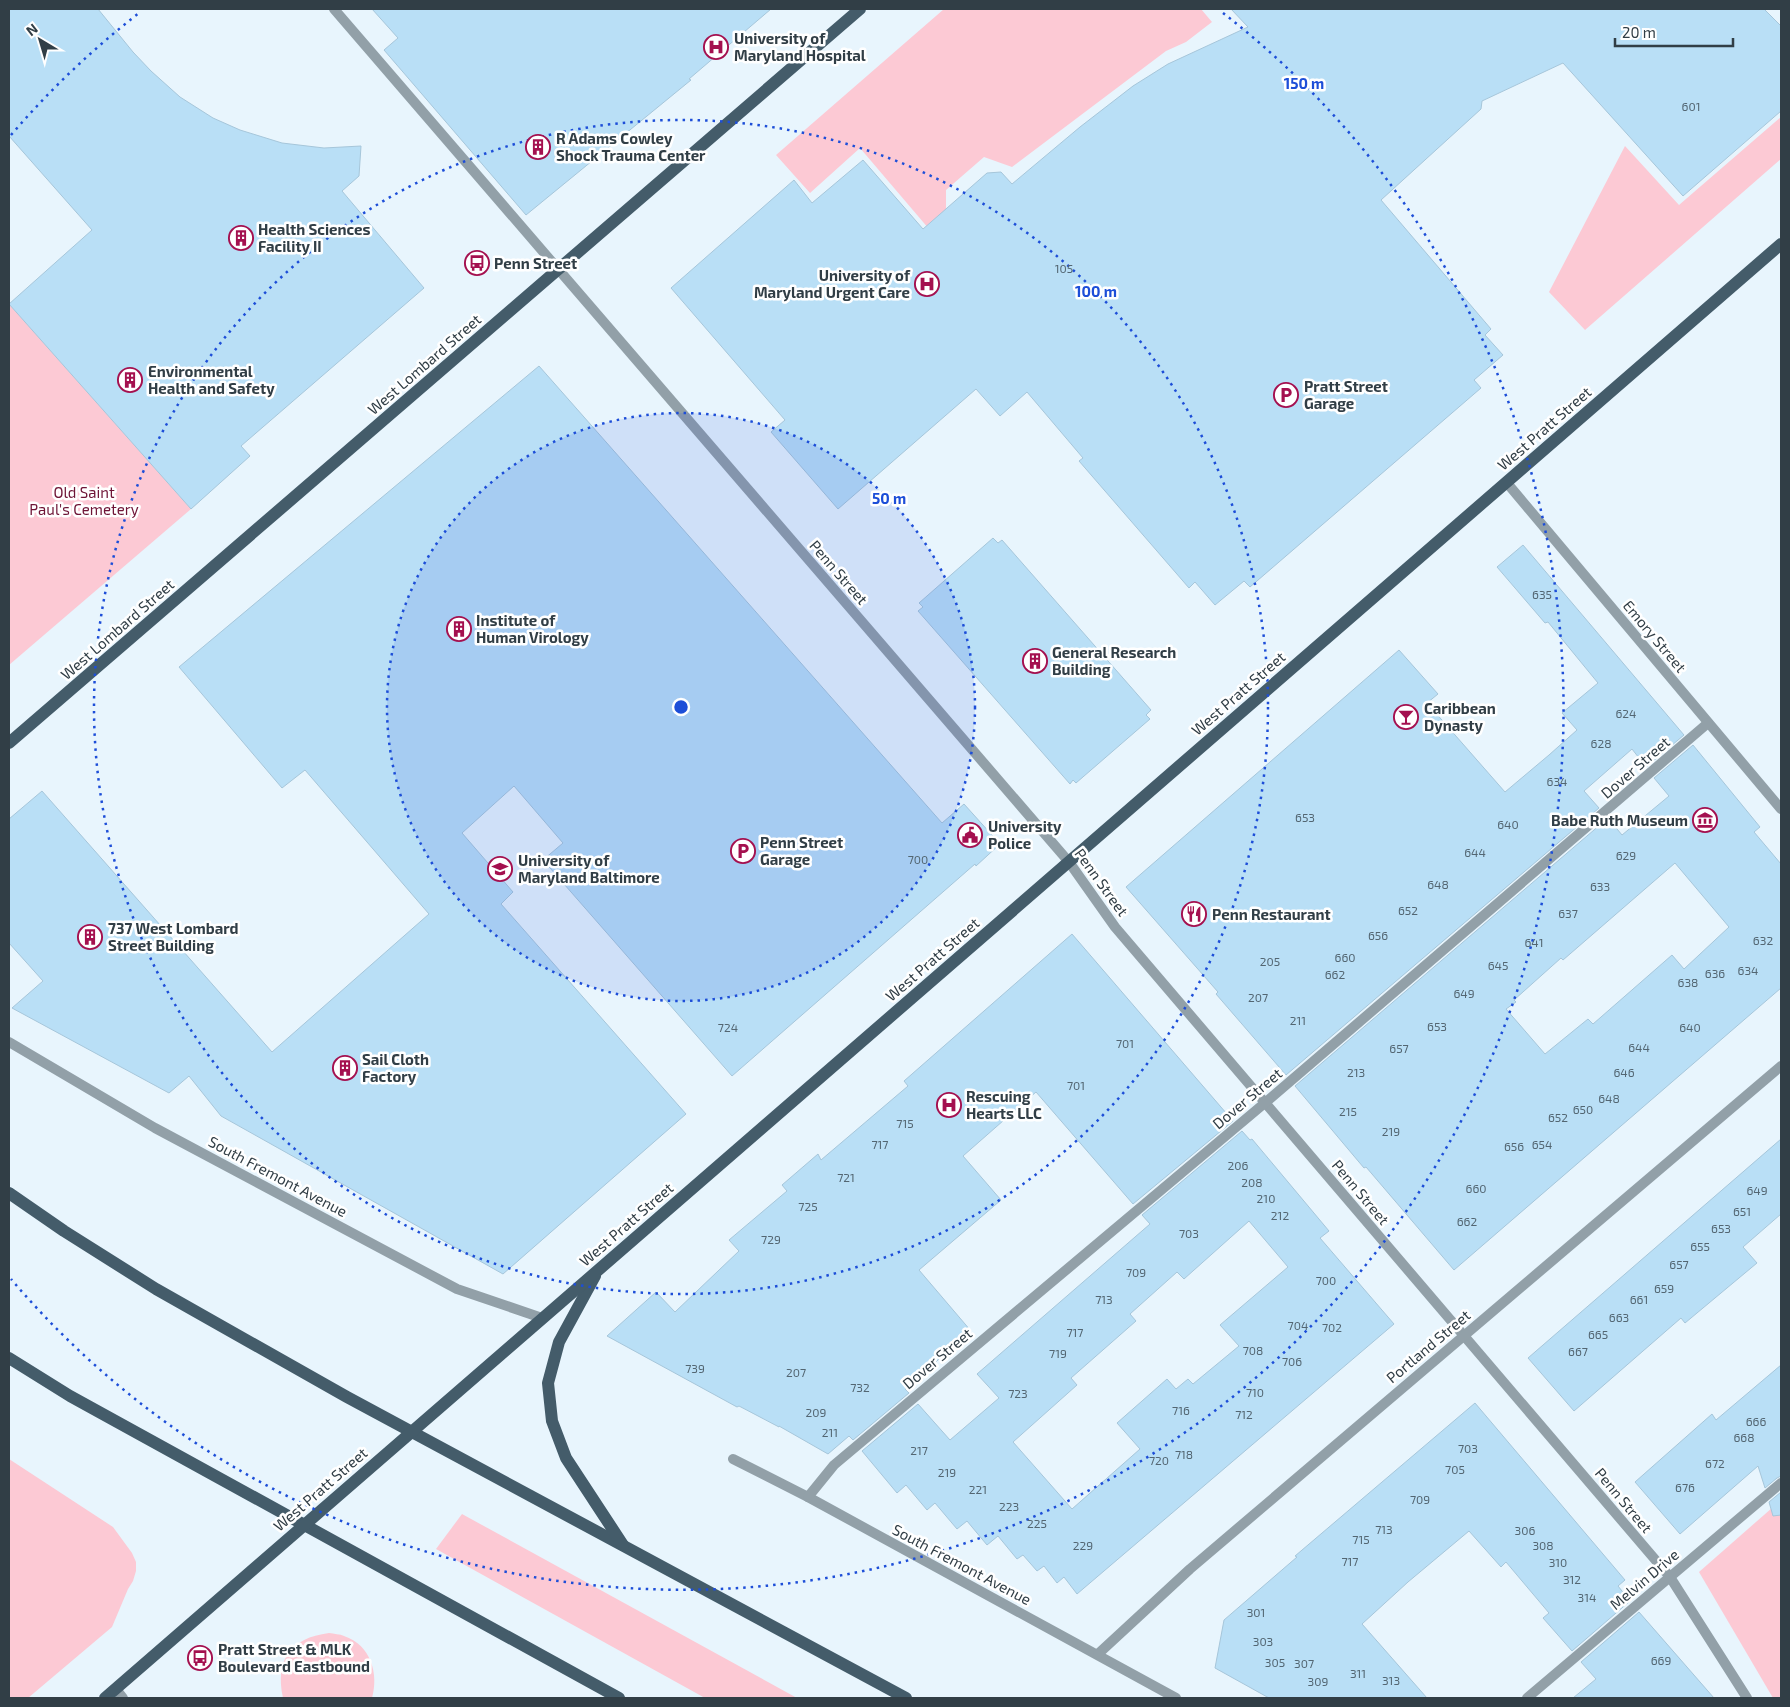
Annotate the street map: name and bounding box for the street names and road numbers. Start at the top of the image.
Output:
street label: West Lombard Street [364,310,485,418]
street label: West Pratt Street [1493,382,1595,474]
street label: Penn Street [806,536,872,608]
street label: West Lombard Street [57,575,178,683]
street label: Emory Street [1620,596,1691,676]
street label: West Pratt Street [1187,647,1289,739]
street label: Dover Street [1597,732,1673,802]
street label: Penn Street [1071,845,1133,920]
street label: West Pratt Street [881,913,983,1005]
street label: Dover Street [1209,1064,1286,1132]
street label: South Fremont Avenue [206,1132,350,1220]
street label: Penn Street [1329,1156,1394,1228]
street label: West Pratt Street [575,1178,677,1270]
street label: Portland Street [1382,1305,1474,1386]
street label: Dover Street [899,1324,976,1392]
street label: West Pratt Street [269,1443,371,1535]
street label: Penn Street [1592,1464,1657,1536]
street label: South Fremont Avenue [890,1520,1034,1608]
street label: Melvin Drive [1606,1545,1682,1613]

